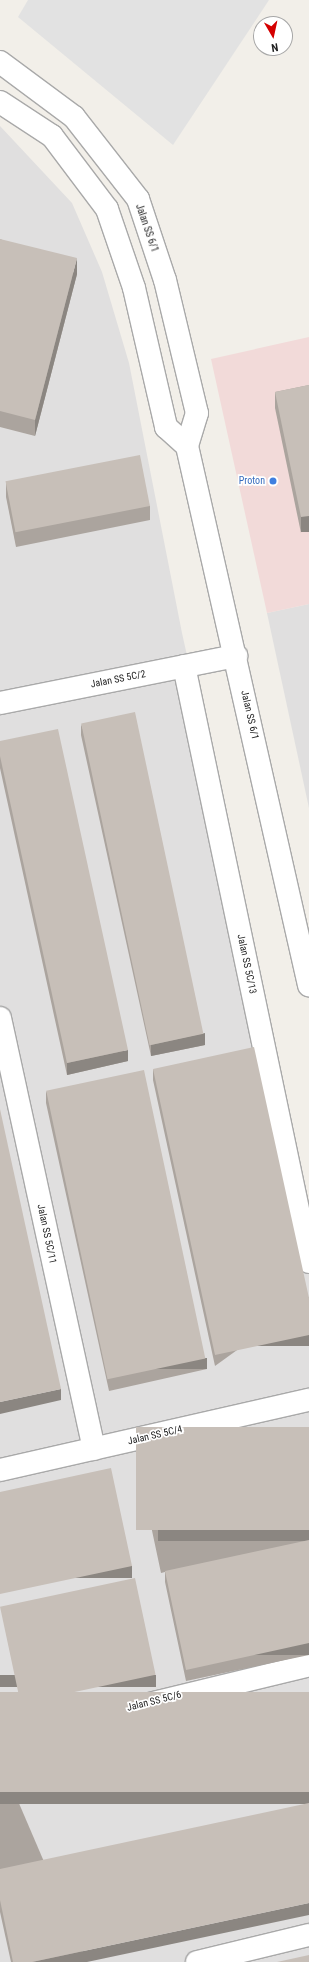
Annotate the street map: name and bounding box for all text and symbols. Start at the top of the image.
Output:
north arrow [253,16,293,56]
text: N [270,40,279,54]
street label: Jalan SS 6/1 [133,202,161,254]
place label: Proton [239,475,265,487]
marker: Proton [268,476,278,486]
street label: Jalan SS 5C/2 [89,668,147,690]
street label: Jalan SS 6/1 [239,689,261,741]
street label: Jalan SS 5C/13 [235,933,259,995]
street label: Jalan SS 5C/11 [35,1203,59,1265]
street label: Jalan SS 5C/4 [126,1423,184,1447]
street label: Jalan SS 5C/6 [125,1688,183,1714]

